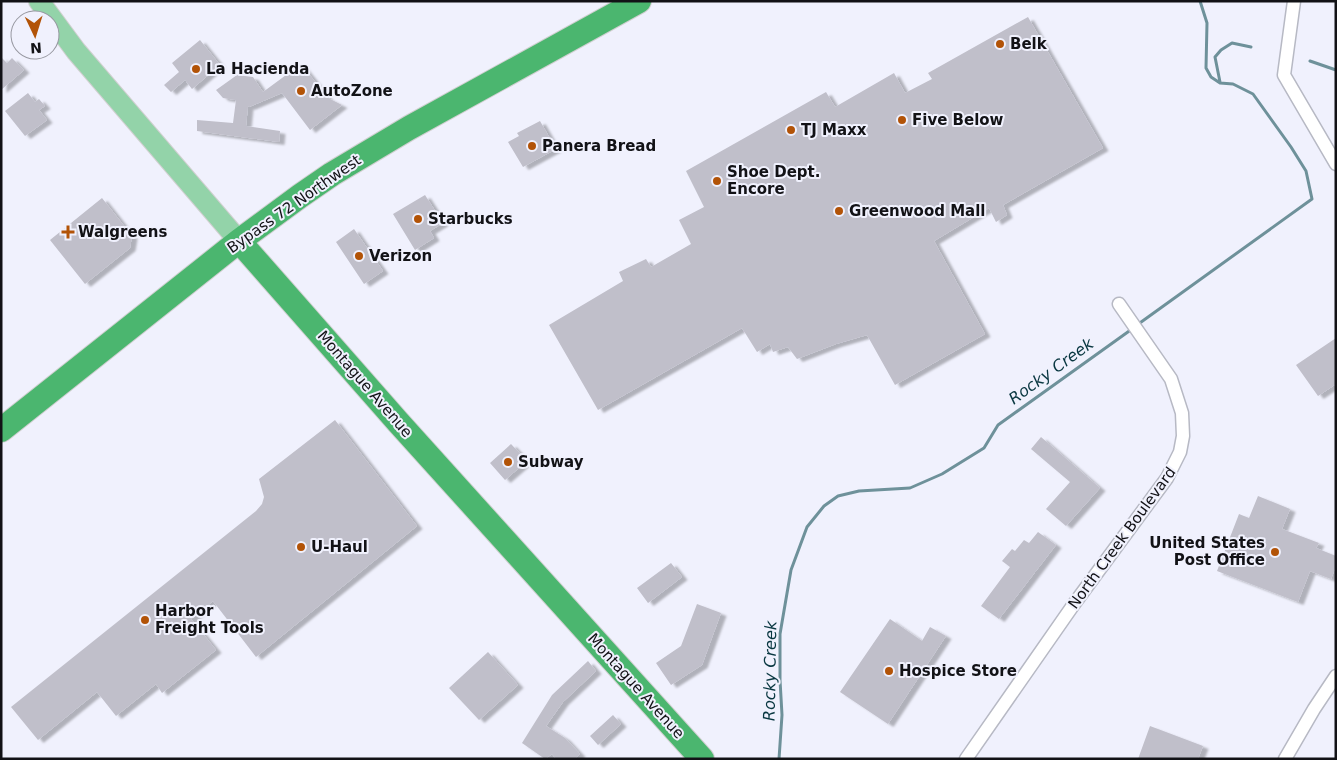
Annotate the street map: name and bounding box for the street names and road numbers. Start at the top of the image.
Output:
street label: Bypass 72 Northwest [224,151,364,257]
street label: Montague Avenue [314,327,416,441]
street label: North Creek Boulevard [1065,464,1179,612]
street label: Montague Avenue [584,630,688,742]

